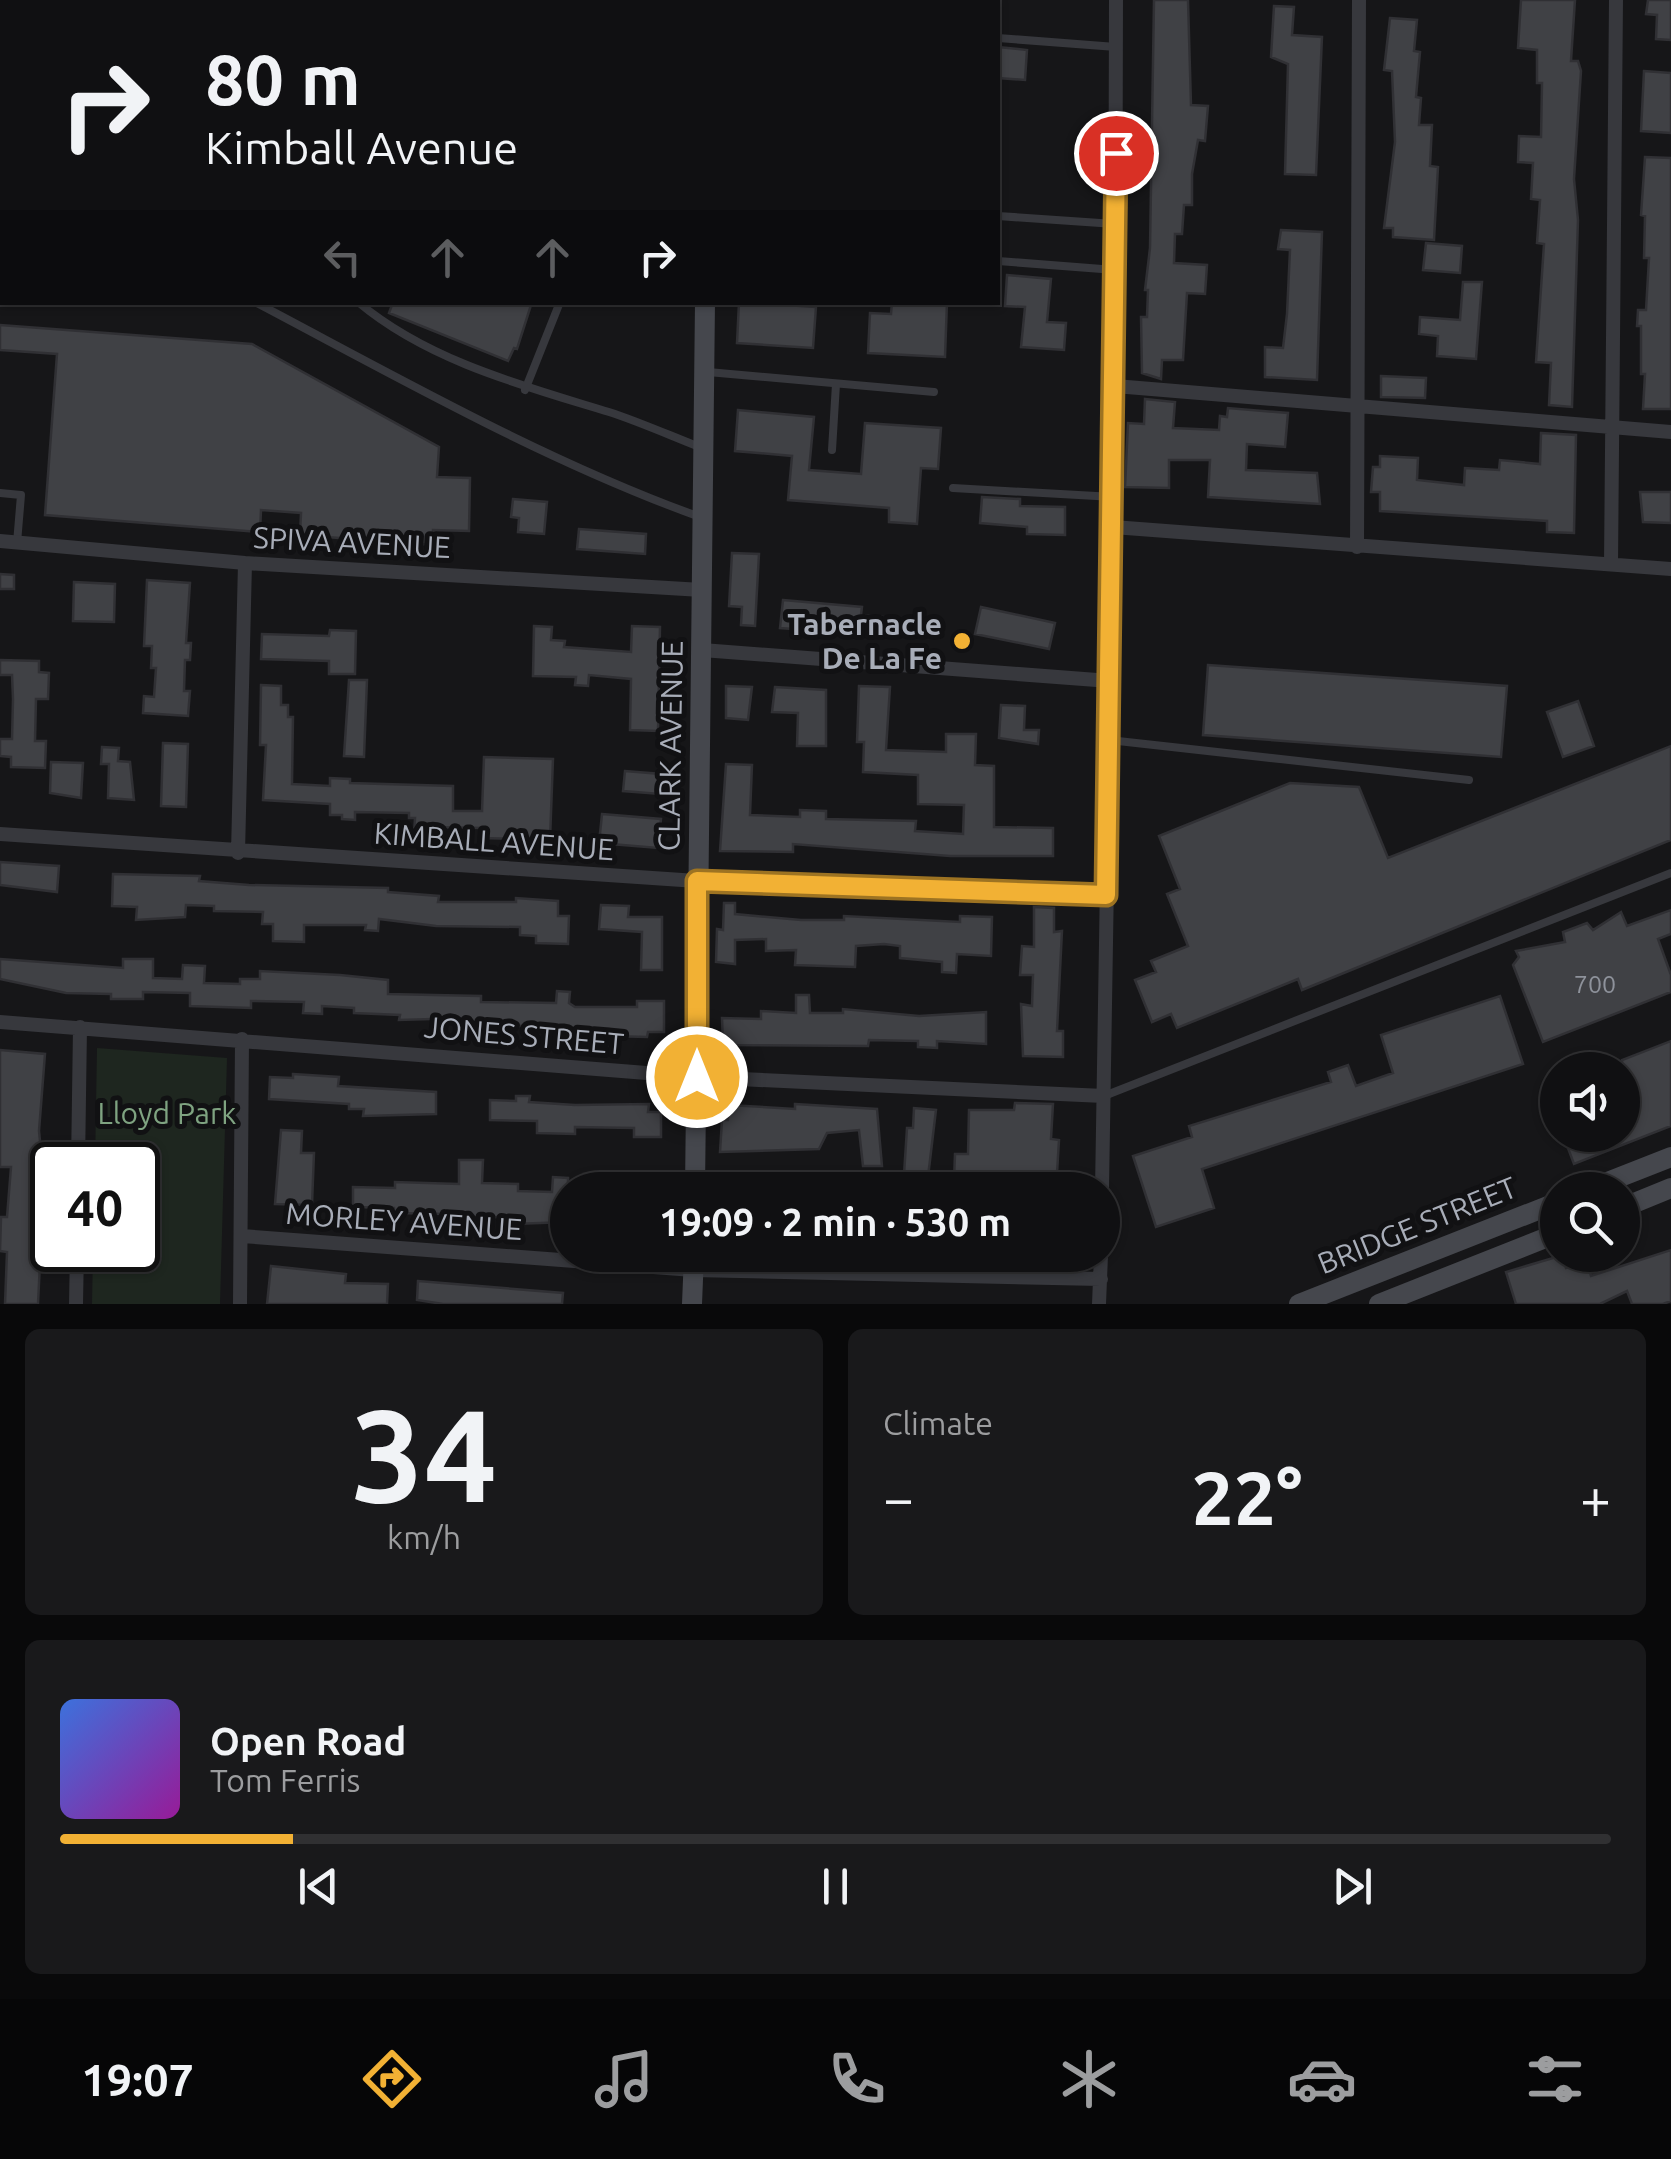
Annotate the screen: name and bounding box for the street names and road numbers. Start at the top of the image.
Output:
street label: SPIVA AVENUE [252,520,452,564]
street label: CLARK AVENUE [651,641,689,851]
street label: KIMBALL AVENUE [373,816,615,866]
street label: JONES STREET [423,1009,626,1061]
street label: BRIDGE STREET [1313,1169,1522,1280]
street label: MORLEY AVENUE [285,1196,523,1246]

